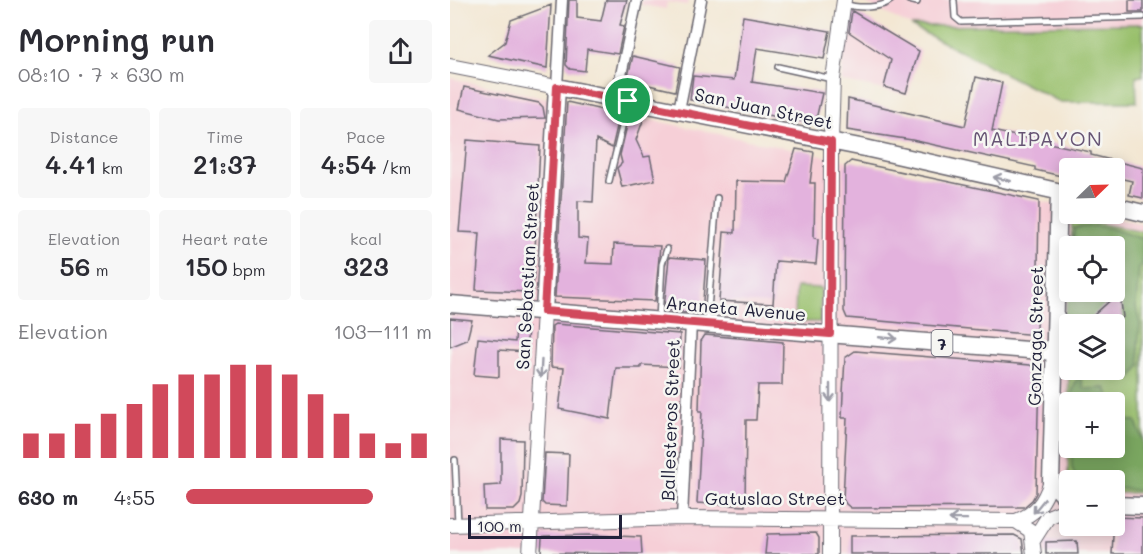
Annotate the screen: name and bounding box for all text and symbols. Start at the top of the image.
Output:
text: Morning run [18,17,215,60]
button: share [369,20,432,83]
text: 08:10 · 7 × 630 m [18,61,185,87]
pin [602,75,653,126]
street label: San Juan Street [693,82,835,134]
icon: arrive [611,84,644,117]
district label: MALIPAYON [973,125,1103,151]
text: Distance [50,126,118,147]
text: Time [207,126,243,147]
text: Pace [346,126,386,147]
text: 4.41 [45,147,97,181]
text: 21:37 [193,147,257,181]
text: 4:54 [321,147,376,181]
text: km [97,157,123,178]
text: /km [376,157,411,178]
north arrow [1059,158,1125,224]
map controls [1059,158,1125,536]
one-way arrow [993,172,1012,184]
street label: San Sebastian Street [510,182,544,370]
text: Elevation [48,228,120,249]
text: Heart rate [182,228,268,249]
text: kcal [350,228,382,249]
button: locate [1059,236,1125,302]
text: 56 [60,249,91,283]
text: 150 [184,249,228,283]
text: 323 [343,249,389,283]
text: m [91,259,108,280]
text: bpm [228,259,266,280]
street label: Gonzaga Street [1022,266,1048,406]
street label: Araneta Avenue [665,290,807,326]
button: layers [1059,314,1125,380]
text: Elevation [18,318,108,344]
text: 103–111 m [333,318,432,344]
road number: 7 [932,330,952,356]
one-way arrow [877,333,897,344]
street label: Ballesteros Street [655,339,685,501]
one-way arrow [535,359,546,379]
one-way arrow [824,383,836,403]
button: + [1059,392,1125,458]
button: − [1059,470,1125,536]
text: 630 m [18,484,78,510]
text: 4:55 [114,484,155,510]
street label: Gatuslao Street [705,486,845,510]
one-way arrow [1032,498,1045,514]
scale bar [468,512,622,540]
one-way arrow [948,514,968,525]
text: 100 m [477,515,522,536]

